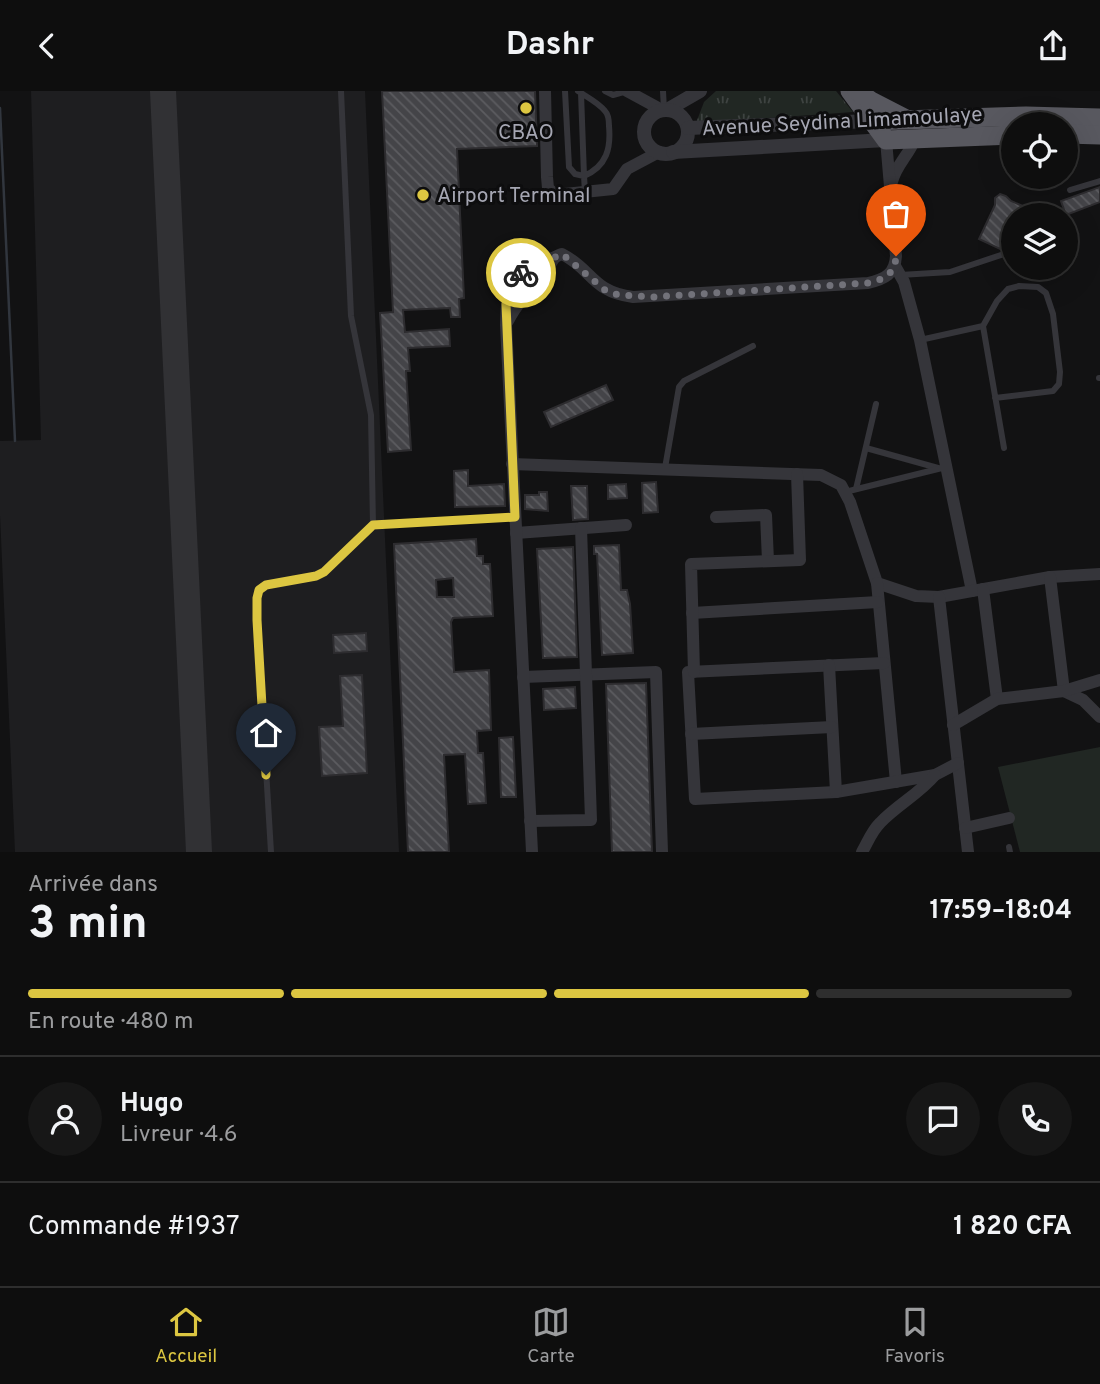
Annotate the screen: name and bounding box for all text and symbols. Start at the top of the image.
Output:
text: Dashr [506,26,594,66]
icon: back [28,27,66,65]
icon: share [1034,27,1072,65]
marker: CBAO [518,100,534,116]
street label: Avenue Seydina Limamoulaye [701,102,983,143]
map controls [1001,112,1078,280]
button: locate [1001,112,1078,189]
place label: CBAO [498,120,554,147]
place label: Airport Terminal [437,183,591,210]
pin [866,184,926,256]
marker: Airport Terminal [415,187,431,203]
icon: bag [877,195,915,233]
button: layers [1001,203,1078,280]
courier [486,238,556,308]
icon: bike [502,254,540,292]
pin [236,703,296,775]
icon: home [247,714,285,752]
text: Arrivée dans [28,871,158,900]
text: 17:59–18:04 [930,895,1072,928]
text: 3 min [28,896,148,955]
text: En route · 480 m [28,1008,194,1037]
button: person [28,1082,102,1156]
button: chat [906,1082,980,1156]
button: phone [998,1082,1072,1156]
text: Hugo [120,1088,183,1121]
text: Livreur · 4.6 [120,1121,237,1150]
text: Commande #1937 [28,1211,240,1244]
text: 1 820 CFA [953,1211,1072,1244]
tab: Accueil [155,1303,217,1369]
tab: Carte [527,1303,575,1369]
tab: Favoris [885,1303,945,1369]

